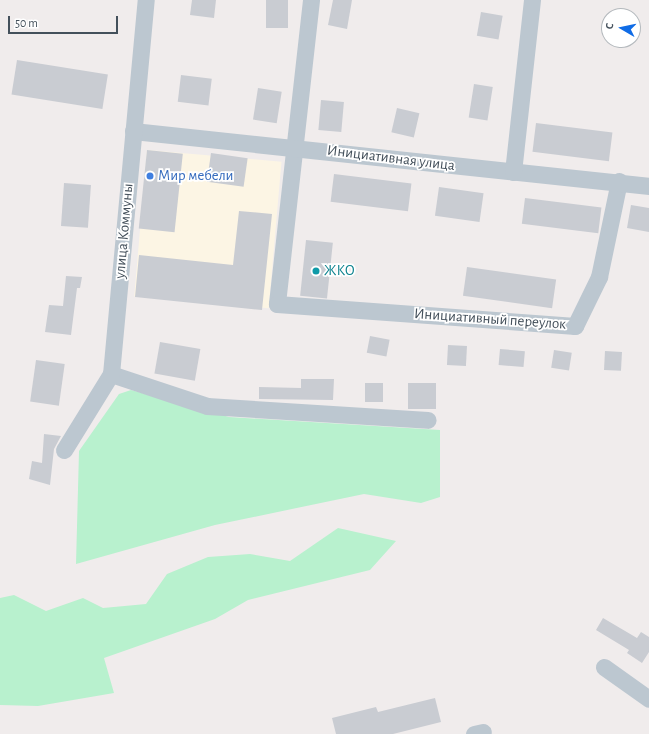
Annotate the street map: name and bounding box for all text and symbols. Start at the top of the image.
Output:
scale bar [10,8,120,34]
north arrow [601,8,641,48]
text: 50 m [15,17,38,29]
text: С [604,22,616,30]
street label: Инициативная улица [326,141,456,175]
place label: Мир мебели [158,167,233,185]
marker: Мир мебели [145,171,155,181]
street label: улица Коммуны [111,183,137,279]
place label: ЖКО [324,262,355,280]
marker: ЖКО [311,266,321,276]
street label: Инициативный переулок [413,305,567,333]

